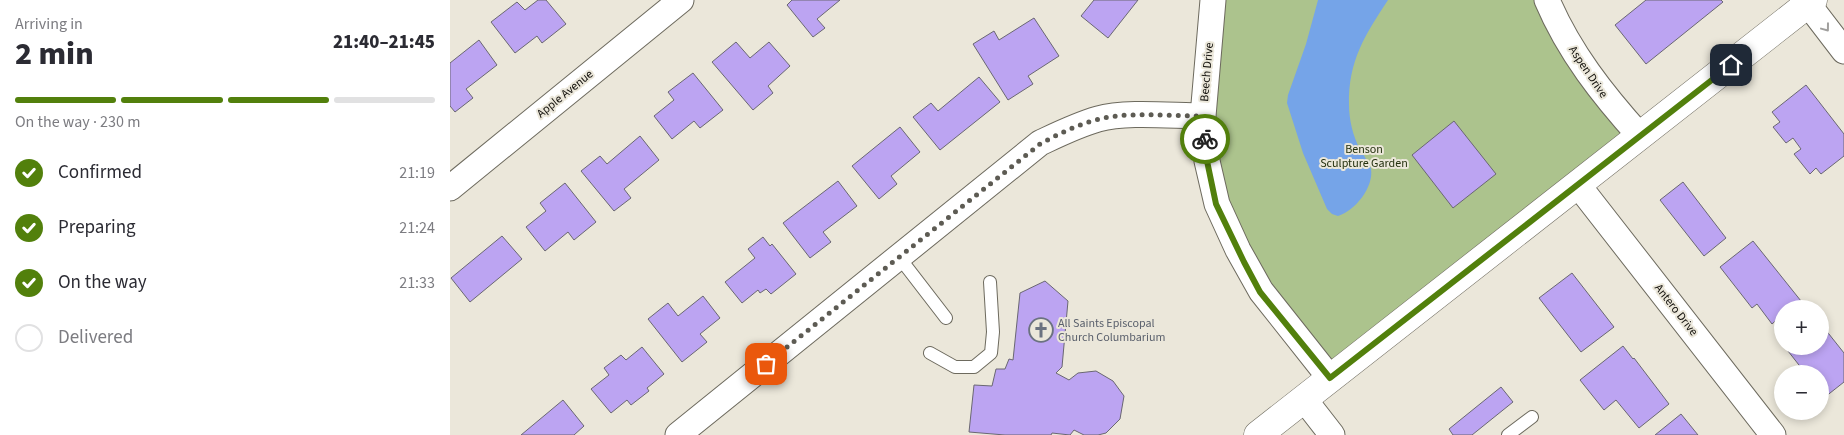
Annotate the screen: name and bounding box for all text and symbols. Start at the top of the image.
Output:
text: Arriving in [15,13,83,35]
one-way arrow [1820,22,1829,32]
text: 21:40–21:45 [333,29,435,56]
text: 2 min [15,31,94,77]
street label: Beech Drive [1196,42,1218,102]
street label: Aspen Drive [1564,43,1612,101]
pin [1710,44,1752,86]
icon: home [1717,51,1745,79]
street label: Apple Avenue [533,66,597,122]
text: On the way · 230 m [15,111,140,133]
courier [1180,114,1230,164]
icon: bike [1191,125,1219,153]
park label: Benson Sculpture Garden [1320,141,1408,172]
icon: check [15,159,43,187]
text: Confirmed [58,159,142,186]
text: 21:19 [399,162,435,184]
icon: check [15,214,43,242]
text: Preparing [58,214,136,241]
text: 21:24 [399,217,435,239]
icon: check [15,269,43,297]
text: On the way [58,269,147,296]
text: 21:33 [399,272,435,294]
street label: Antero Drive [1650,280,1702,340]
map controls [1774,300,1829,420]
button: + [1774,300,1829,355]
place label: All Saints Episcopal Church Columbarium [1058,315,1165,346]
church icon: All Saints Episcopal Church Columbarium [1028,317,1054,343]
text: Delivered [58,324,133,351]
pin [745,343,787,385]
icon: bag [752,350,780,378]
button: − [1774,365,1829,420]

